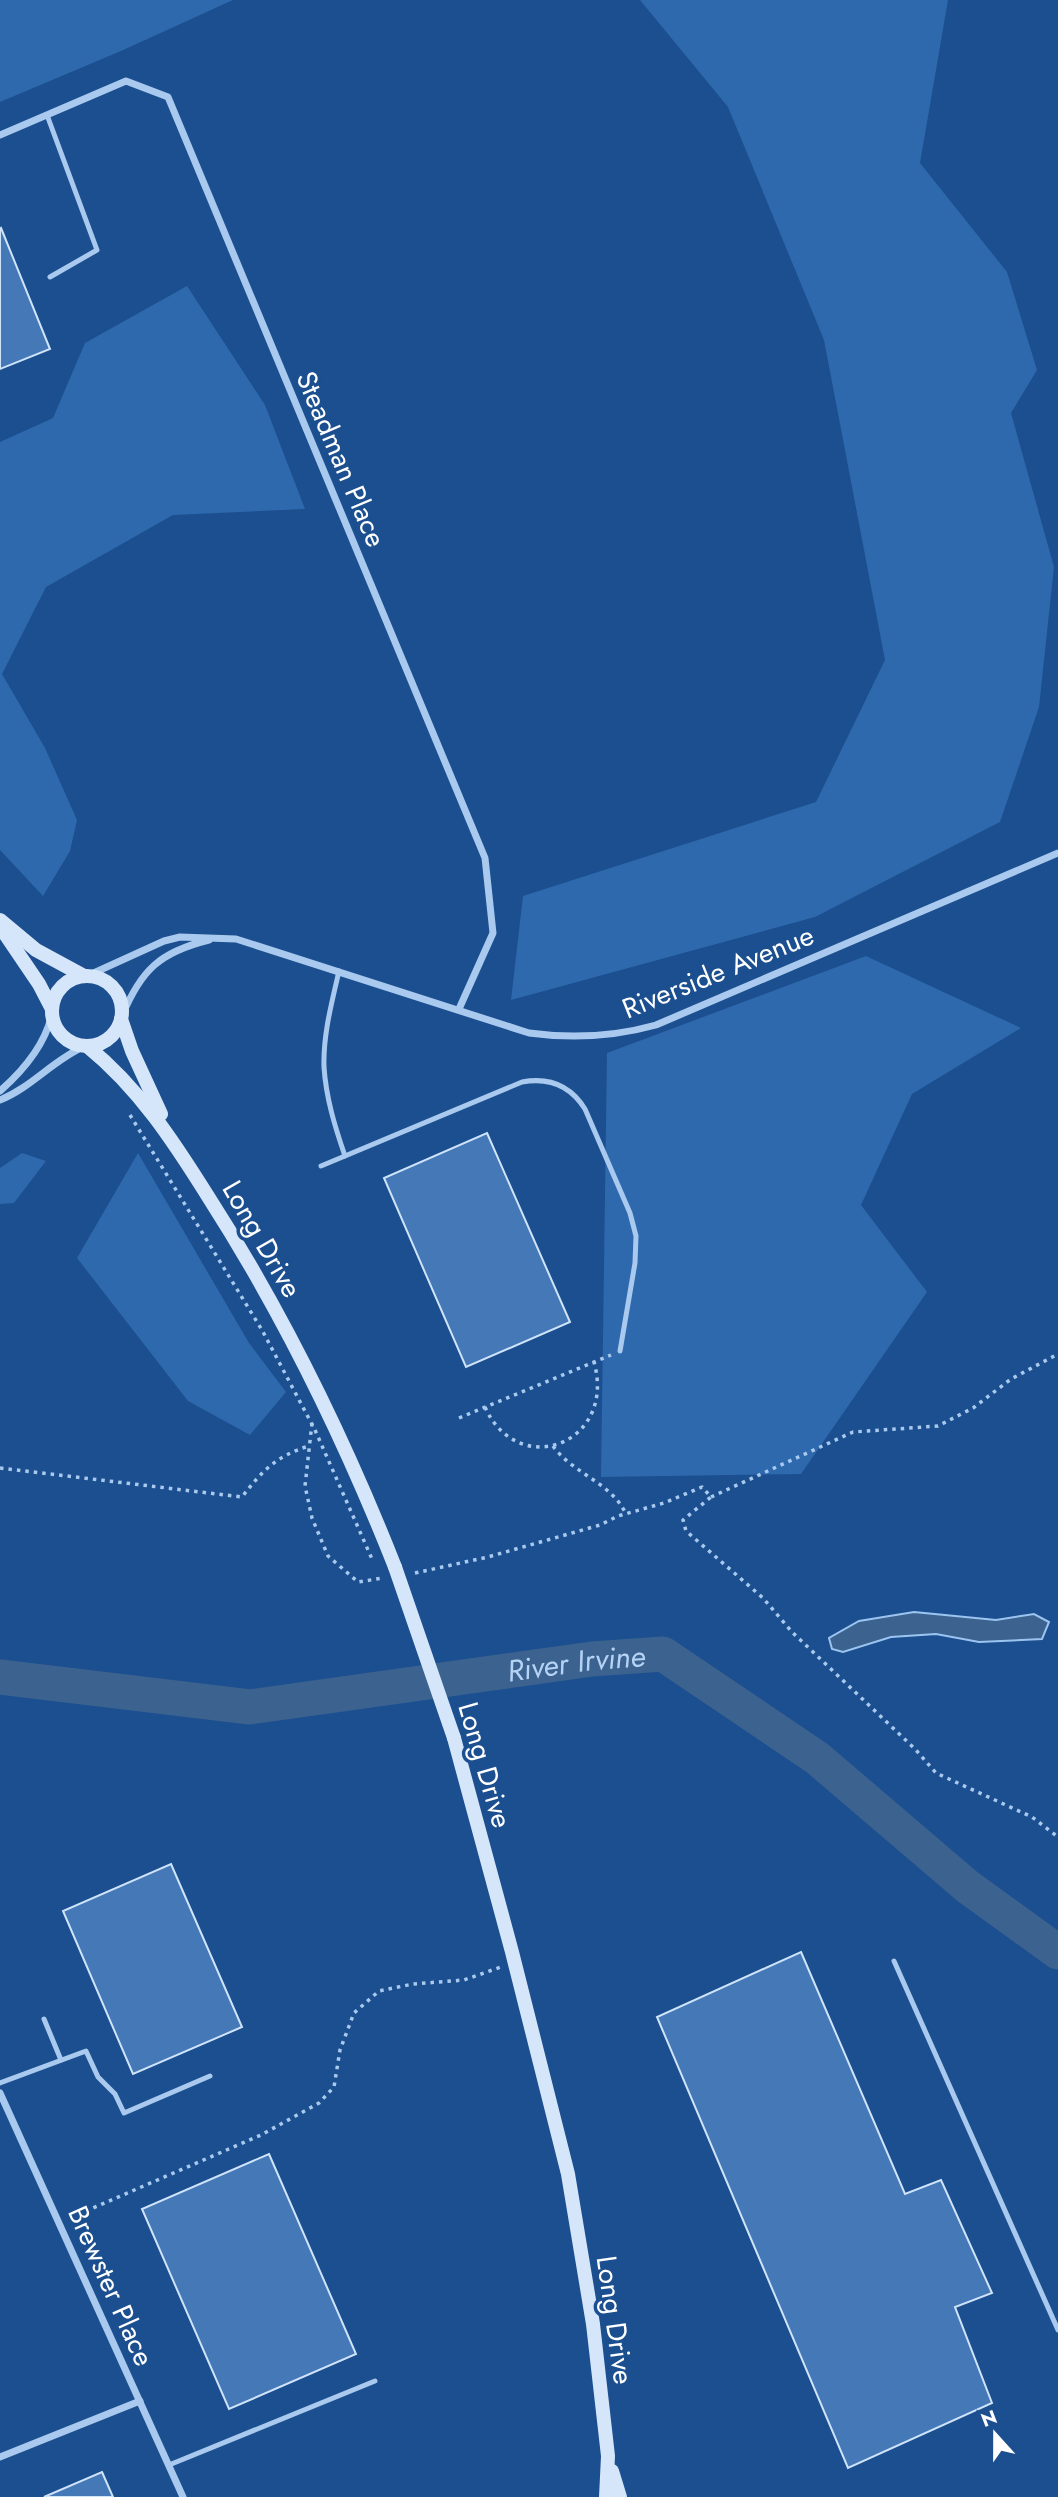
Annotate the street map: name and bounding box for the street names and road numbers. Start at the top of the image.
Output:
street label: Steadman Place [286,365,396,553]
street label: Riverside Avenue [616,915,820,1029]
street label: Long Drive [212,1173,312,1305]
street label: Long Drive [447,1697,523,1833]
street label: Brewster Place [57,2199,165,2373]
street label: Long Drive [586,2253,644,2387]

